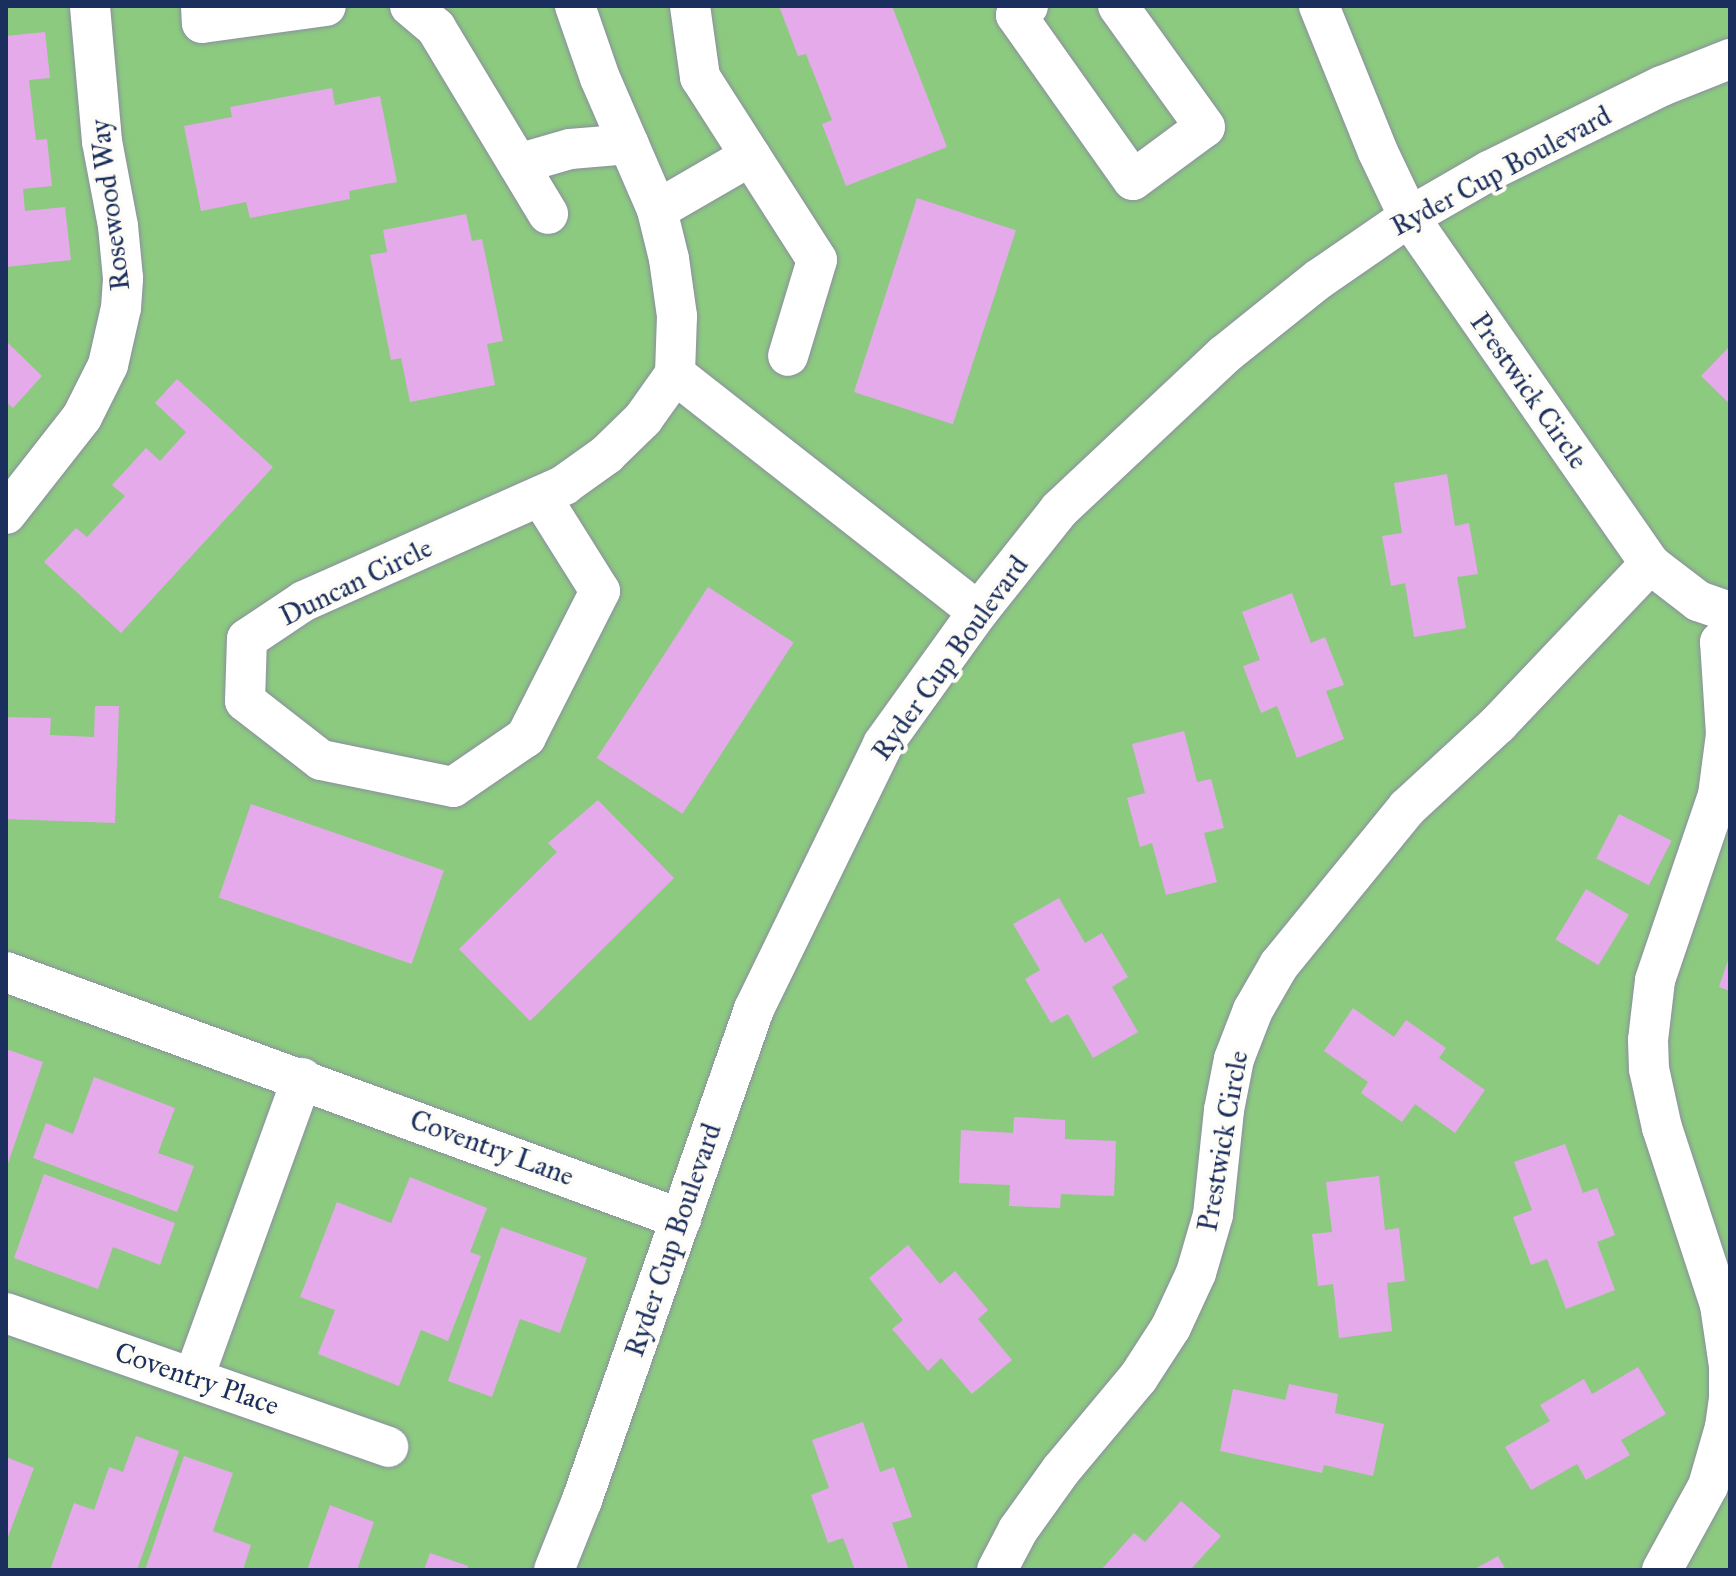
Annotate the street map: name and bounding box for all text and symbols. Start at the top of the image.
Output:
street label: Ryder Cup Boulevard [1385,99,1617,243]
street label: Rosewood Way [83,117,137,293]
street label: Prestwick Circle [1463,306,1595,476]
street label: Duncan Circle [274,531,438,633]
street label: Ryder Cup Boulevard [865,549,1035,767]
street label: Prestwick Circle [1191,1048,1255,1234]
street label: Coventry Lane [406,1103,578,1193]
street label: Ryder Cup Boulevard [617,1119,729,1361]
street label: Coventry Place [110,1335,284,1423]

